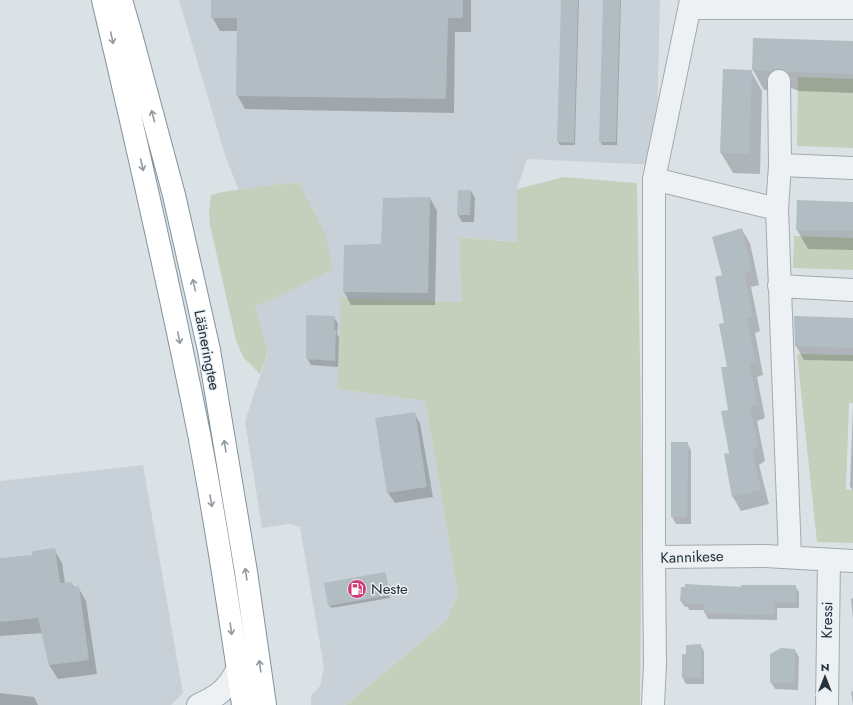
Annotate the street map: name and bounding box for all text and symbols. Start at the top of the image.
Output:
one-way arrow [109,31,117,44]
one-way arrow [149,110,156,123]
one-way arrow [138,158,146,171]
one-way arrow [189,279,197,292]
street label: Lääneringtee [188,308,226,392]
one-way arrow [175,331,183,344]
one-way arrow [221,440,229,453]
one-way arrow [207,494,215,507]
street label: Kannikese [660,545,724,569]
one-way arrow [242,568,250,581]
fuel station icon: Neste [346,578,368,600]
place label: Neste [371,578,408,600]
street label: Kressi [816,601,838,639]
one-way arrow [227,623,235,636]
north arrow [805,657,845,697]
text: N [821,659,829,675]
one-way arrow [256,660,264,673]

